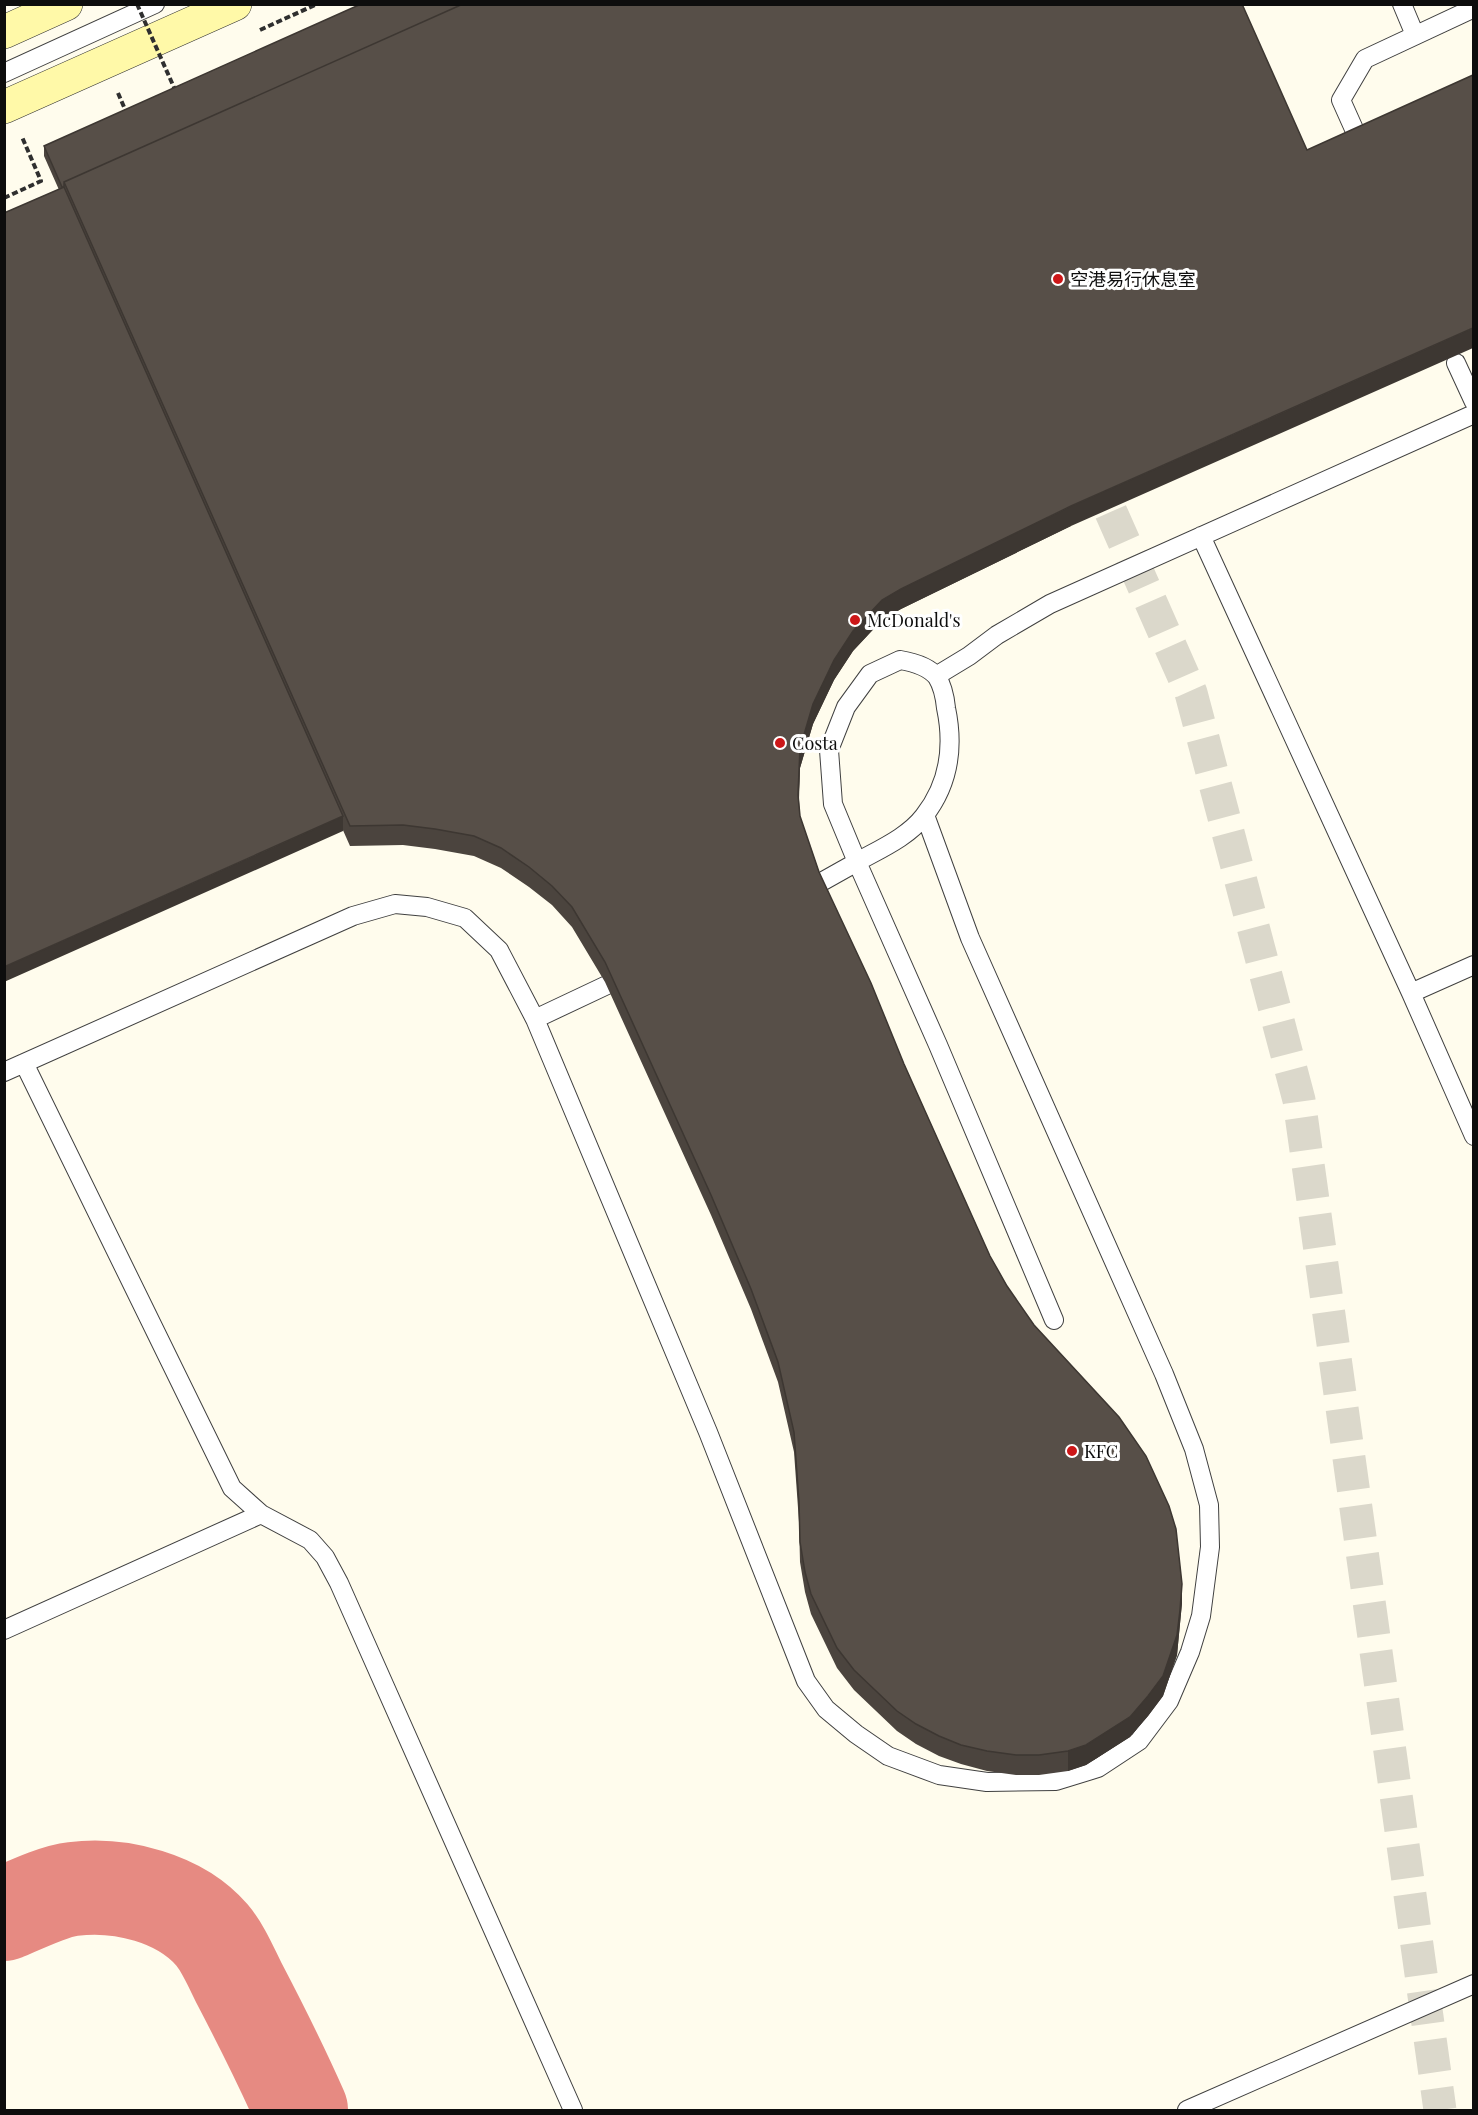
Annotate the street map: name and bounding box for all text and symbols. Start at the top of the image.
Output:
place label: 空港易行休息室 [1070,267,1196,291]
marker: 空港易行休息室 [1051,272,1065,286]
place label: McDonald's [867,608,961,632]
marker: McDonald's [848,613,862,627]
place label: Costa [792,731,838,755]
marker: Costa [773,736,787,750]
place label: KFC [1084,1439,1118,1463]
marker: KFC [1065,1444,1079,1458]

